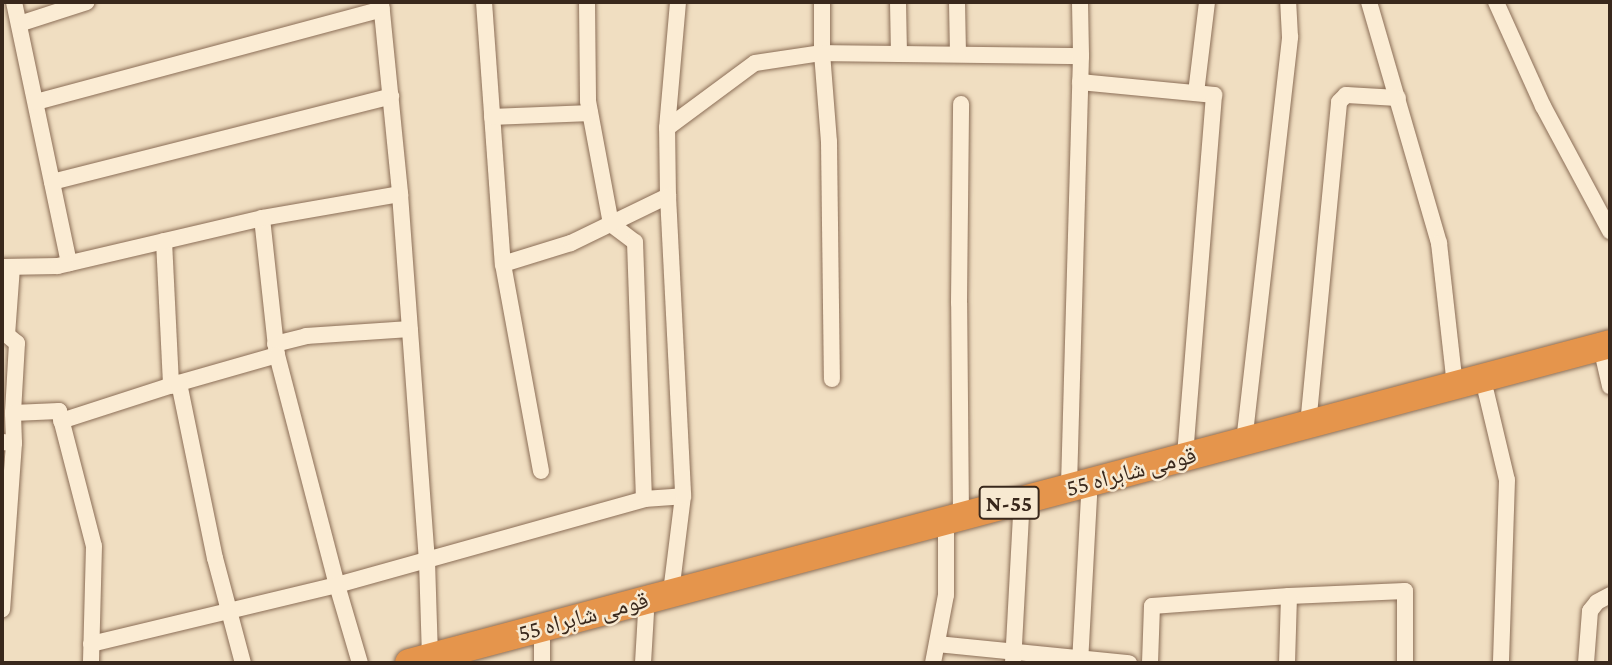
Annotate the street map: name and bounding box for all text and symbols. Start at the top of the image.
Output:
street label: قومی شاہراہ 55 [1063,440,1199,502]
road number: N-55 [978,484,1040,523]
street label: قومی شاہراہ 55 [515,585,651,647]

